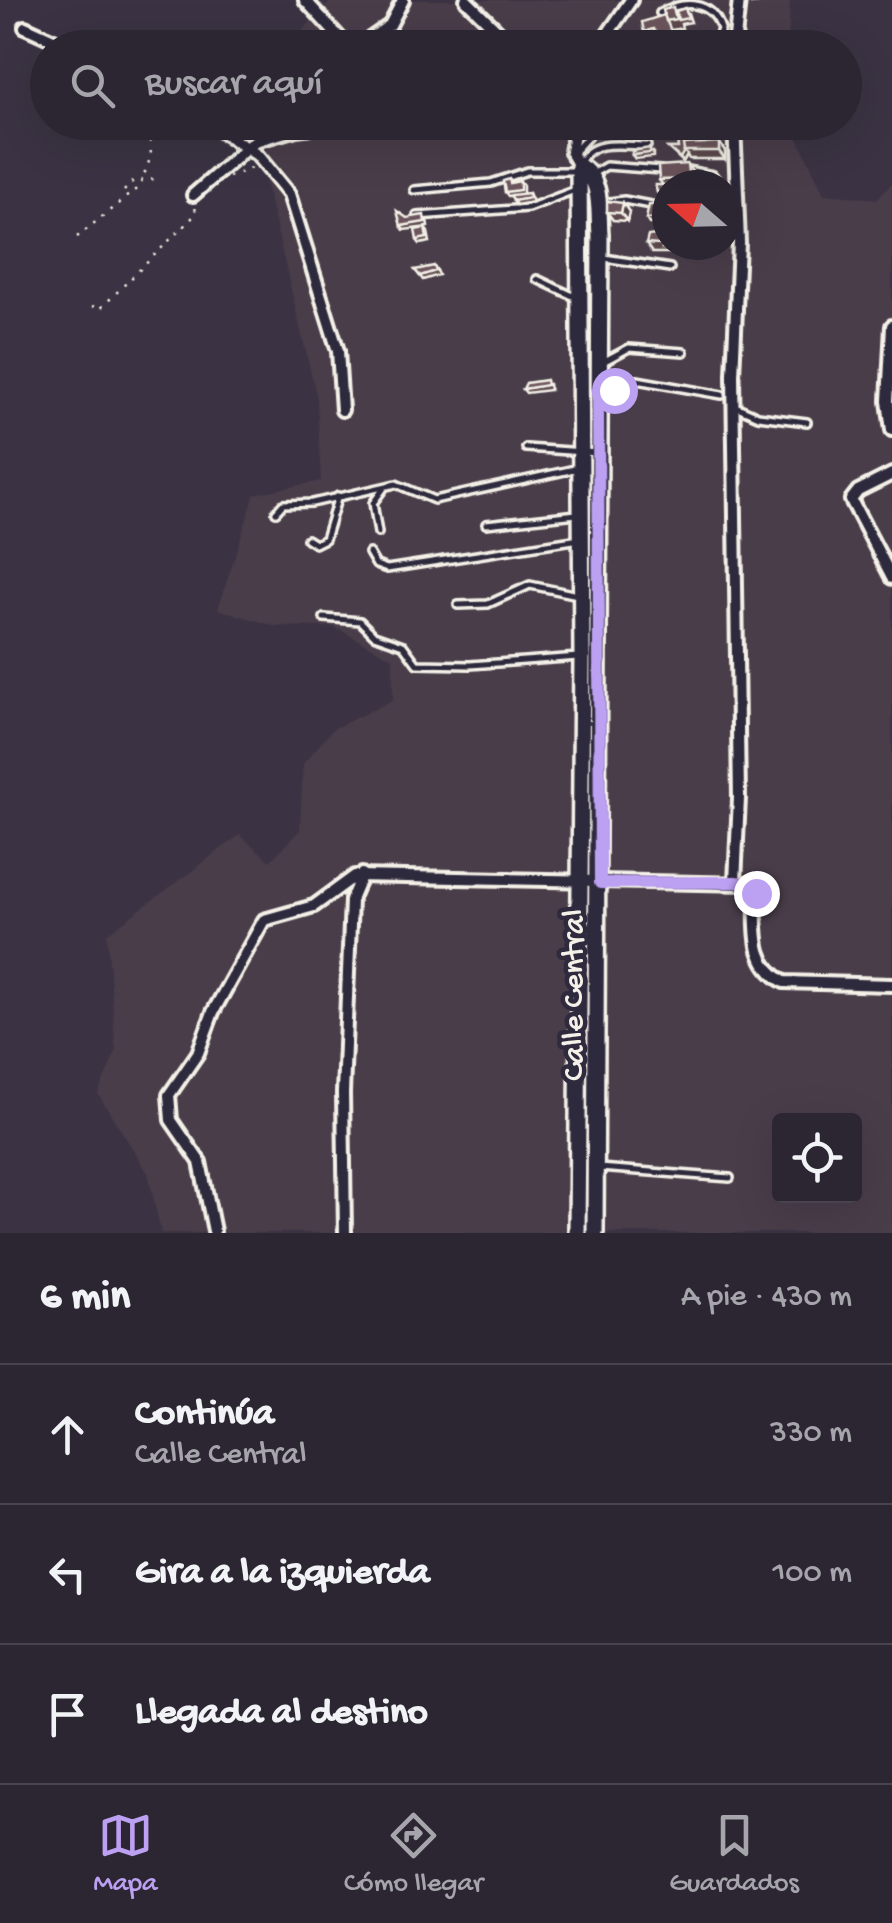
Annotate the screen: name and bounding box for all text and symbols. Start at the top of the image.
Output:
search box [30,30,862,140]
icon: search [65,58,120,113]
text: Buscar aquí [145,63,323,107]
north arrow [652,170,742,260]
route start [592,368,638,414]
route end [734,871,780,917]
street label: Calle Central [557,909,595,1081]
map controls [772,1113,862,1203]
button: locate [772,1113,862,1203]
text: 6 min [40,1274,130,1323]
text: A pie · 430 m [681,1279,852,1317]
text: Continúa [135,1393,274,1437]
icon: ahead [40,1407,95,1462]
text: 330 m [770,1415,852,1453]
text: Calle Central [135,1437,307,1475]
icon: left [40,1547,95,1602]
text: Gira a la izquierda [135,1552,430,1596]
text: 100 m [772,1555,852,1593]
icon: arrive [40,1687,95,1742]
text: Llegada al destino [135,1692,428,1736]
tab: Mapa [93,1808,158,1901]
tab: Cómo llegar [344,1808,483,1901]
tab: Guardados [669,1808,799,1901]

